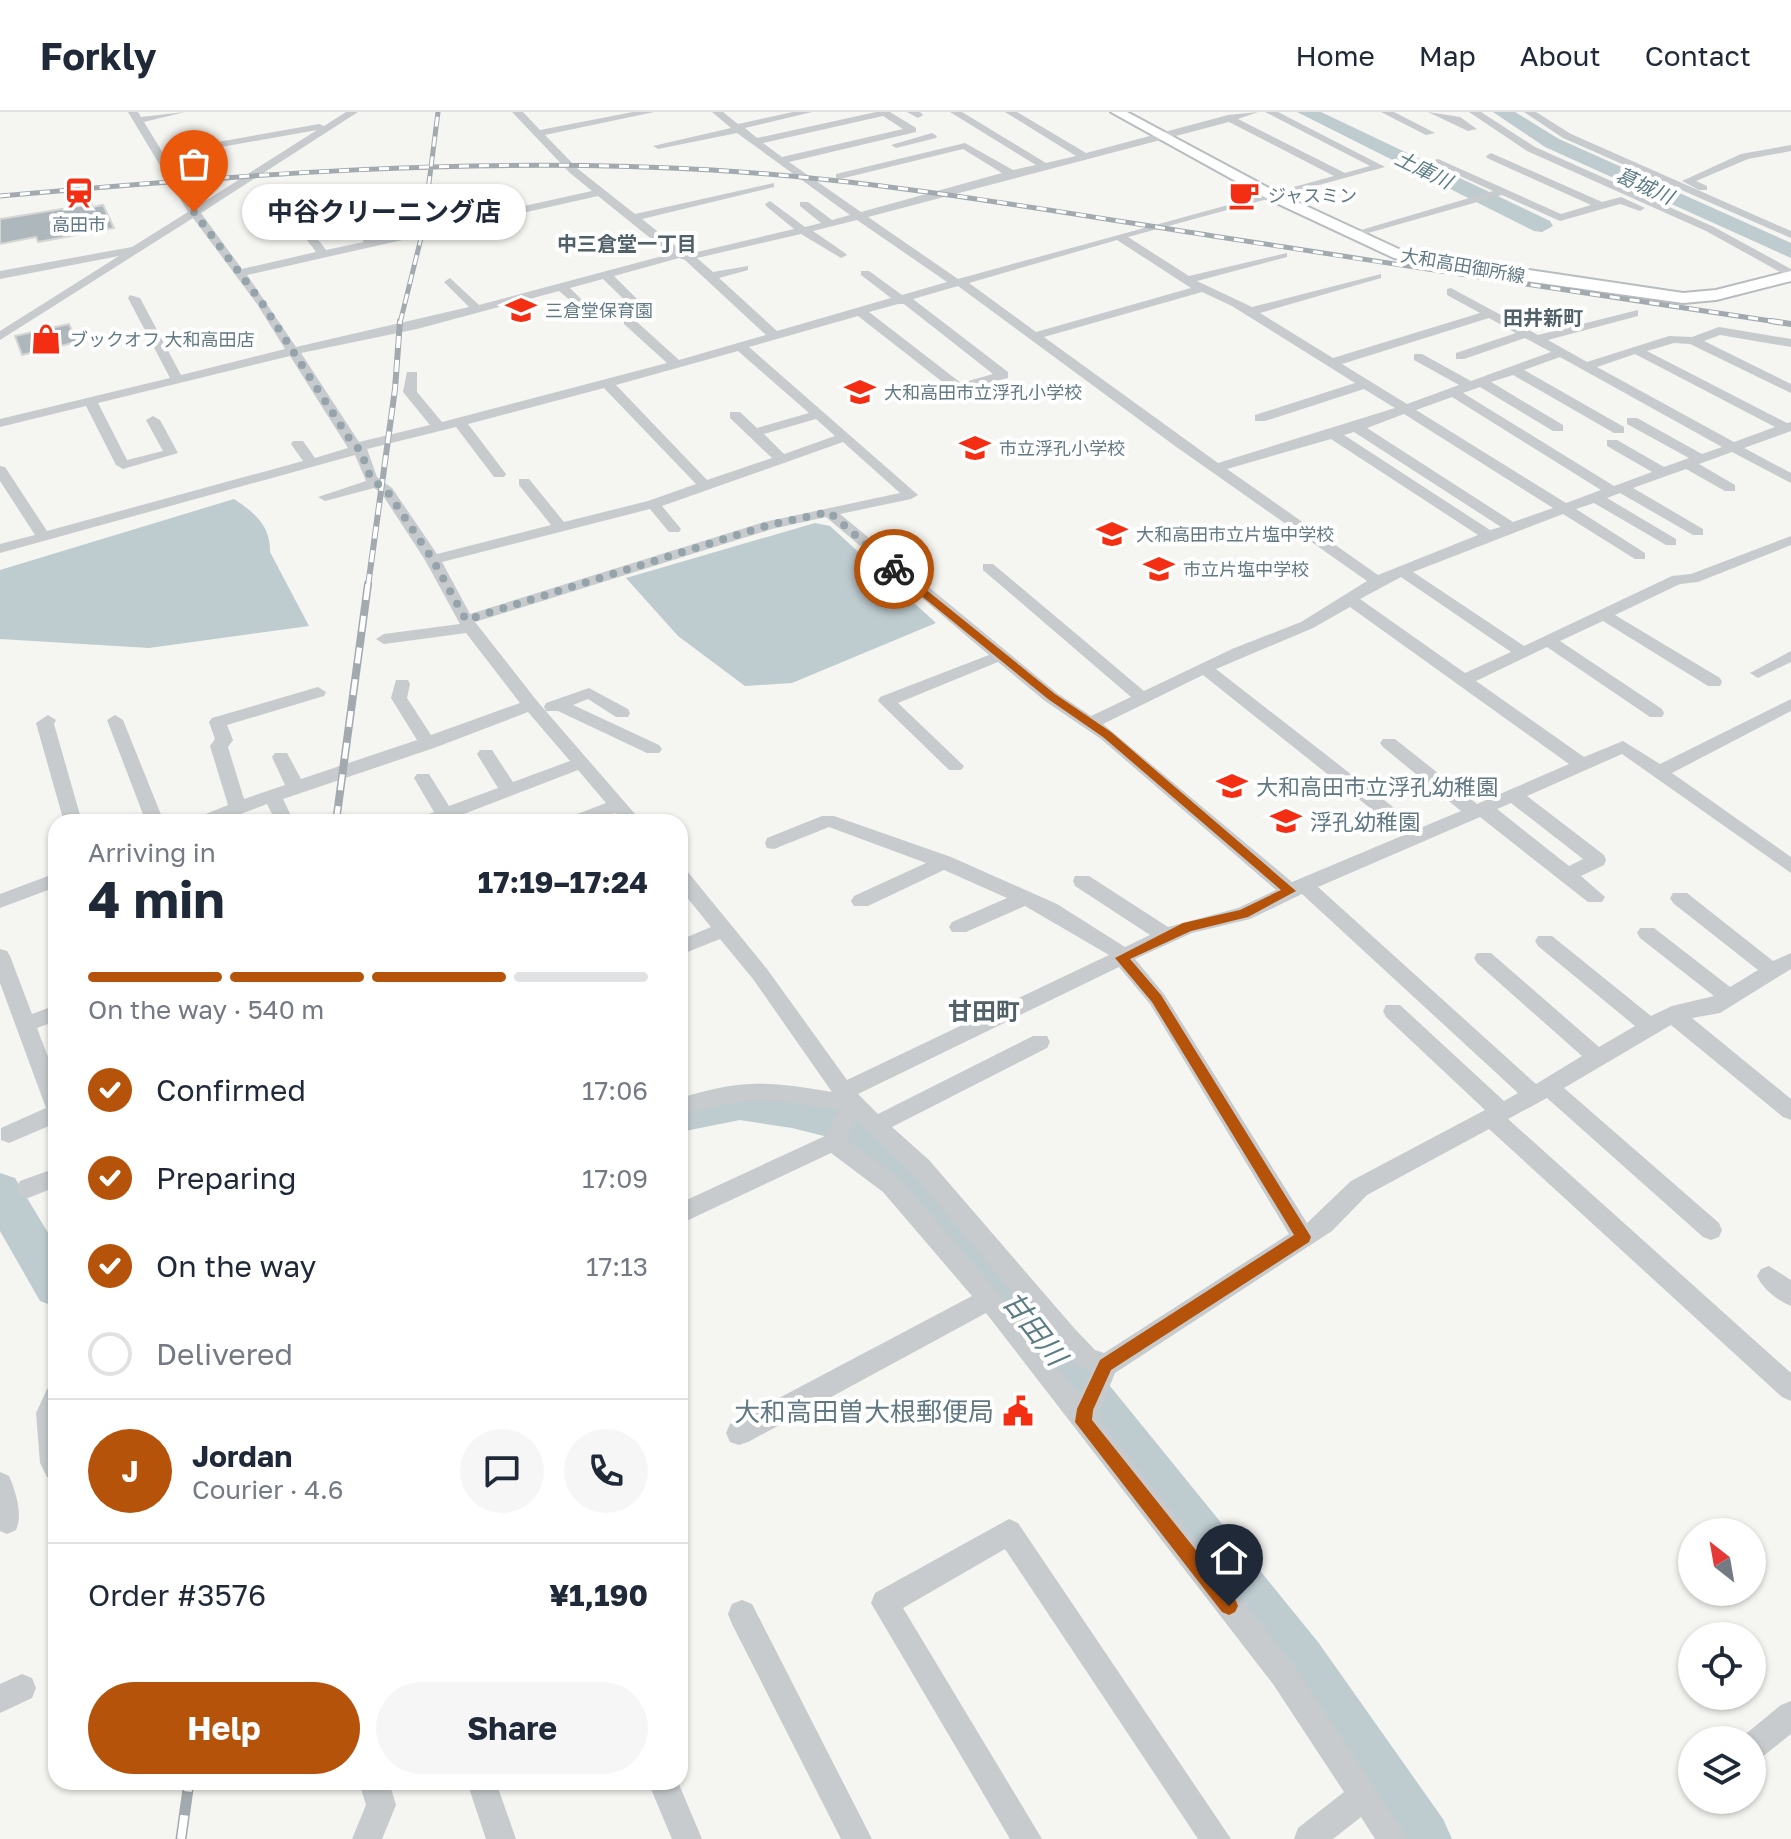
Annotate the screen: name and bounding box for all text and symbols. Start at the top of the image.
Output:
text: Forkly [40,33,157,78]
text: Home [1296,39,1375,72]
text: Map [1419,39,1476,72]
text: About [1520,39,1601,72]
text: Contact [1645,39,1751,72]
pin [160,130,228,212]
icon: bag [172,142,216,186]
water label: 土庫川 [1392,145,1458,194]
water label: 葛城川 [1613,162,1679,209]
station icon: 高田市 [62,176,96,210]
cafe icon: ジャスミン [1227,178,1261,212]
callout: 中谷クリーニング店 [242,184,526,240]
place label: ジャスミン [1268,184,1357,206]
text: 中谷クリーニング店 [267,196,501,227]
place label: 高田市 [52,213,106,235]
district label: 中三倉堂一丁目 [557,231,697,255]
street label: 大和高田御所線 [1399,243,1527,287]
school or university icon: 三倉堂保育園 [504,293,538,327]
place label: 三倉堂保育園 [545,299,653,321]
district label: 田井新町 [1503,305,1583,329]
shop icon: ブックオフ 大和高田店 [29,322,63,356]
place label: ブックオフ 大和高田店 [70,328,255,350]
school or university icon: 大和高田市立浮孔小学校 [843,375,877,409]
place label: 大和高田市立浮孔小学校 [884,381,1082,403]
school or university icon: 市立浮孔小学校 [958,431,992,465]
place label: 市立浮孔小学校 [999,437,1125,459]
school or university icon: 大和高田市立片塩中学校 [1095,517,1129,551]
place label: 大和高田市立片塩中学校 [1136,523,1334,545]
courier [854,529,934,609]
icon: bike [872,547,916,591]
school or university icon: 市立片塩中学校 [1142,552,1176,586]
place label: 市立片塩中学校 [1183,558,1309,580]
school or university icon: 大和高田市立浮孔幼稚園 [1215,769,1249,803]
place label: 大和高田市立浮孔幼稚園 [1256,773,1498,800]
school or university icon: 浮孔幼稚園 [1269,804,1303,838]
place label: 浮孔幼稚園 [1310,808,1420,835]
text: Arriving in [88,837,216,868]
text: 17:19–17:24 [478,864,648,900]
text: 4 min [88,867,225,929]
text: On the way · 540 m [88,994,324,1025]
district label: 甘田町 [948,996,1020,1025]
icon: check [88,1068,132,1112]
text: Confirmed [156,1072,306,1108]
text: 17:06 [582,1075,648,1106]
icon: check [88,1156,132,1200]
text: Preparing [156,1160,297,1196]
text: 17:09 [582,1163,648,1194]
icon: check [88,1244,132,1288]
text: On the way [156,1248,316,1284]
text: 17:13 [586,1251,648,1282]
water label: 甘田川 [996,1285,1076,1374]
text: Delivered [156,1336,293,1372]
public building icon: 大和高田曽大根郵便局 [1001,1394,1035,1428]
place label: 大和高田曽大根郵便局 [734,1396,994,1427]
button: chat [460,1429,544,1513]
button: phone [564,1429,648,1513]
text: Jordan [192,1438,292,1474]
text: J [121,1453,139,1489]
text: Courier · 4.6 [192,1474,344,1505]
north arrow [1678,1518,1766,1606]
map controls [1678,1518,1766,1814]
pin [1195,1524,1263,1606]
icon: home [1207,1536,1251,1580]
text: Order #3576 [88,1577,266,1613]
text: ¥1,190 [549,1577,648,1613]
button: locate [1678,1622,1766,1710]
button: Help [88,1682,360,1774]
button: Share [376,1682,648,1774]
button: layers [1678,1726,1766,1814]

